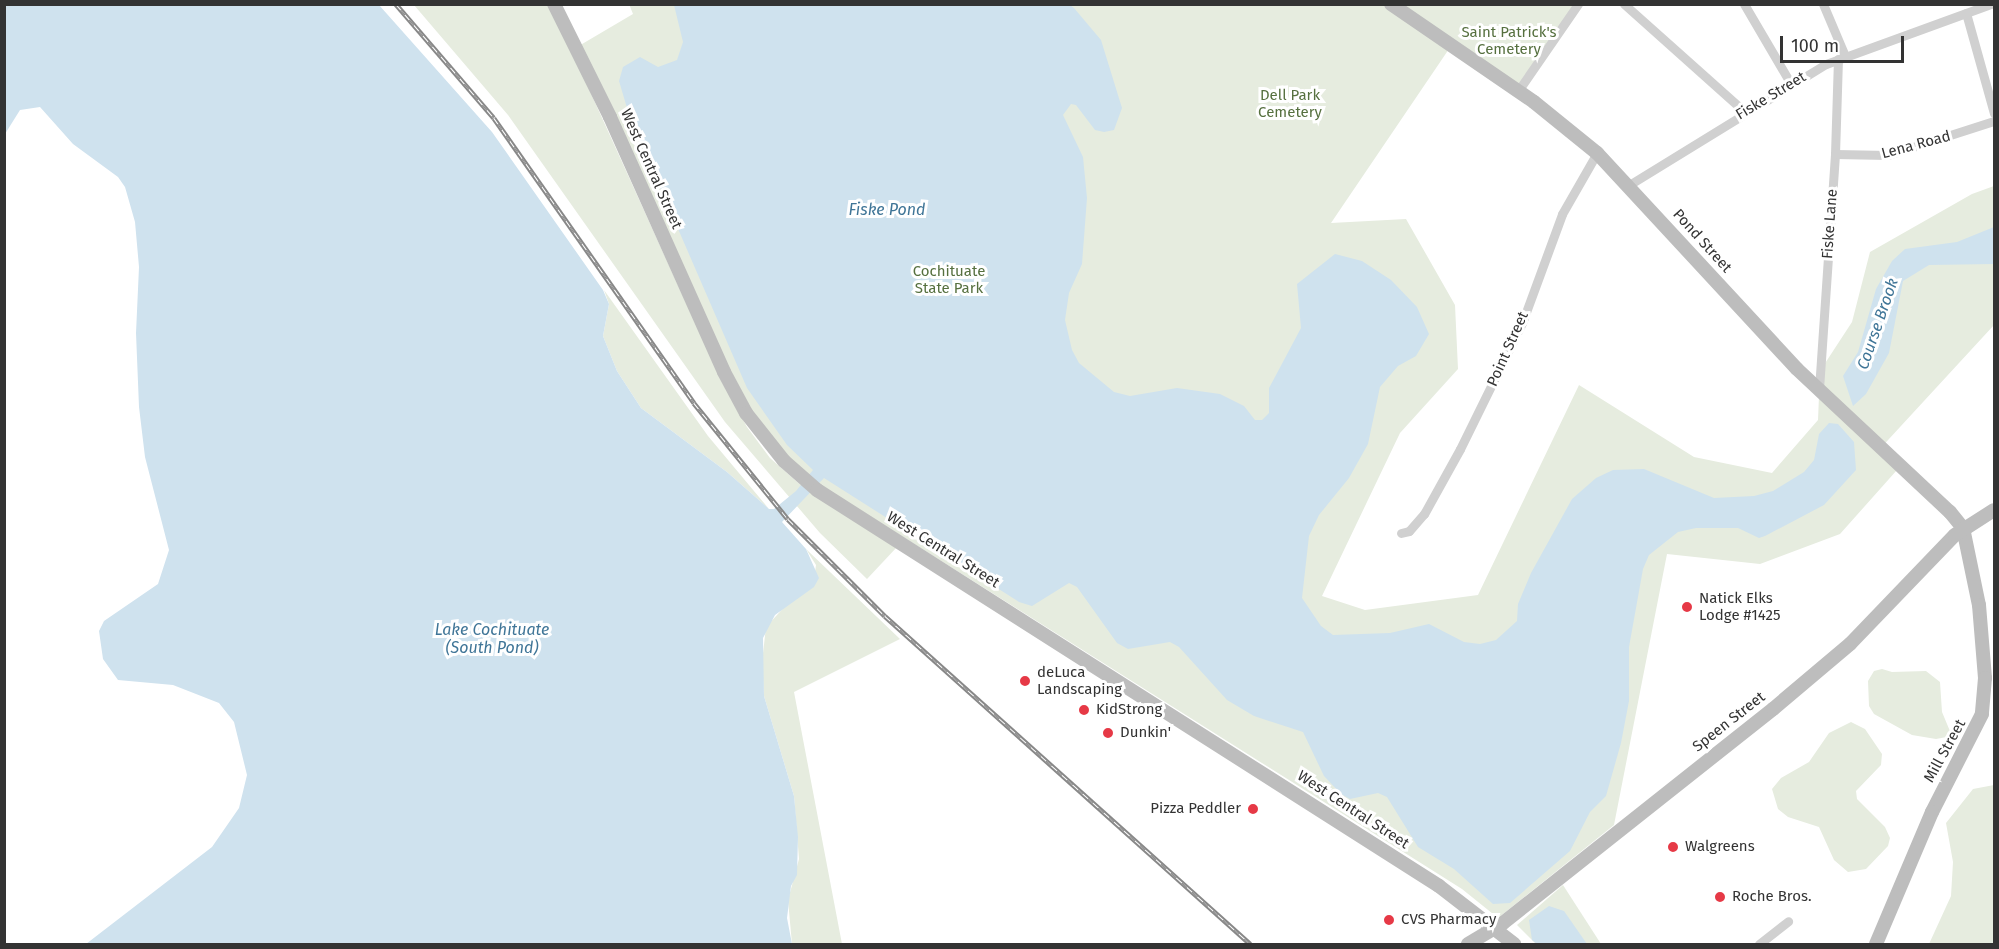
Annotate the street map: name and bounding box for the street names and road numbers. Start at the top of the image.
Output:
street label: Fiske Street [1733,68,1809,124]
street label: West Central Street [616,106,686,232]
street label: Lena Road [1879,127,1953,163]
street label: Fiske Lane [1819,188,1841,260]
street label: Pond Street [1669,205,1735,277]
street label: Point Street [1483,309,1533,389]
street label: West Central Street [883,508,1003,592]
street label: Speen Street [1689,688,1769,756]
street label: Mill Street [1920,716,1970,786]
street label: West Central Street [1294,767,1412,853]

